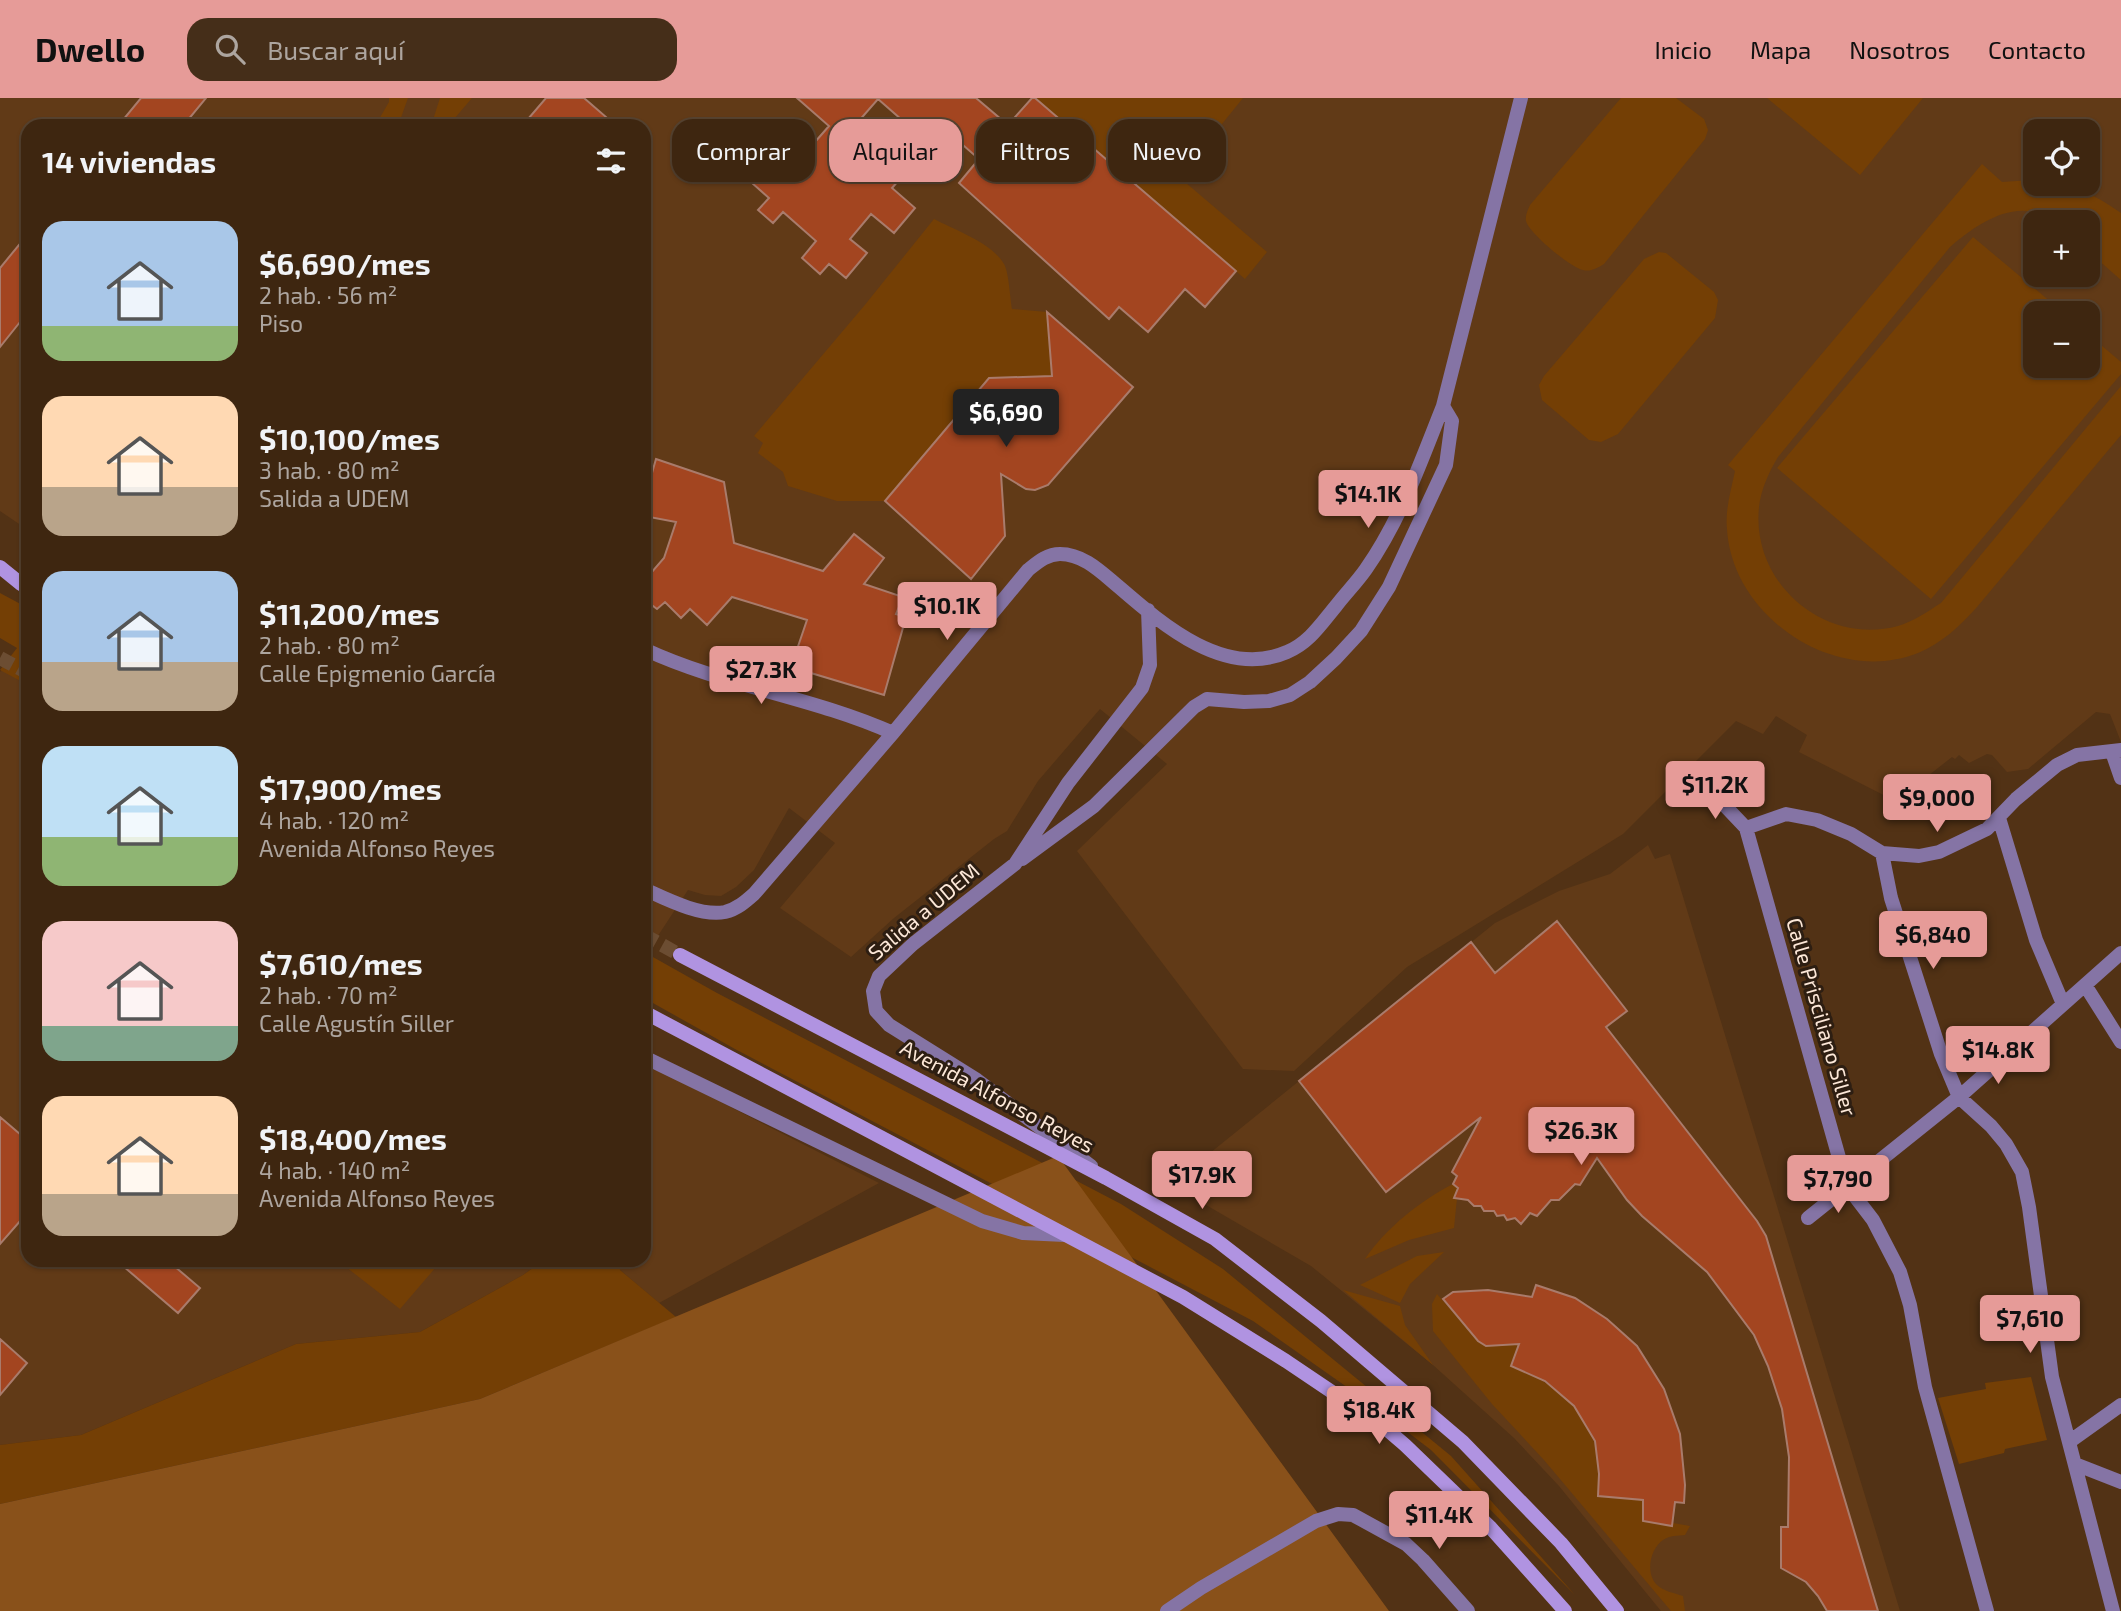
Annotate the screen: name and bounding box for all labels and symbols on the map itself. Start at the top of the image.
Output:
pin: $6,690 [949,390,1063,449]
pin: $14.1K [1311,470,1425,530]
pin: $10.1K [890,582,1004,642]
pin: $27.3K [704,646,818,706]
pin: $11.2K [1658,762,1772,821]
pin: $9,000 [1880,774,1994,834]
street label: Salida a UDEM [862,857,984,965]
pin: $6,840 [1876,912,1990,971]
street label: Calle Prisciliano Siller [1782,915,1863,1119]
pin: $14.8K [1941,1026,2055,1086]
street label: Avenida Alfonso Reyes [897,1034,1099,1157]
pin: $26.3K [1524,1108,1638,1167]
pin: $17.9K [1145,1152,1259,1211]
pin: $7,790 [1781,1156,1895,1215]
pin: $7,610 [1973,1296,2087,1355]
pin: $18.4K [1322,1386,1436,1446]
pin: $11.4K [1382,1492,1496,1551]

